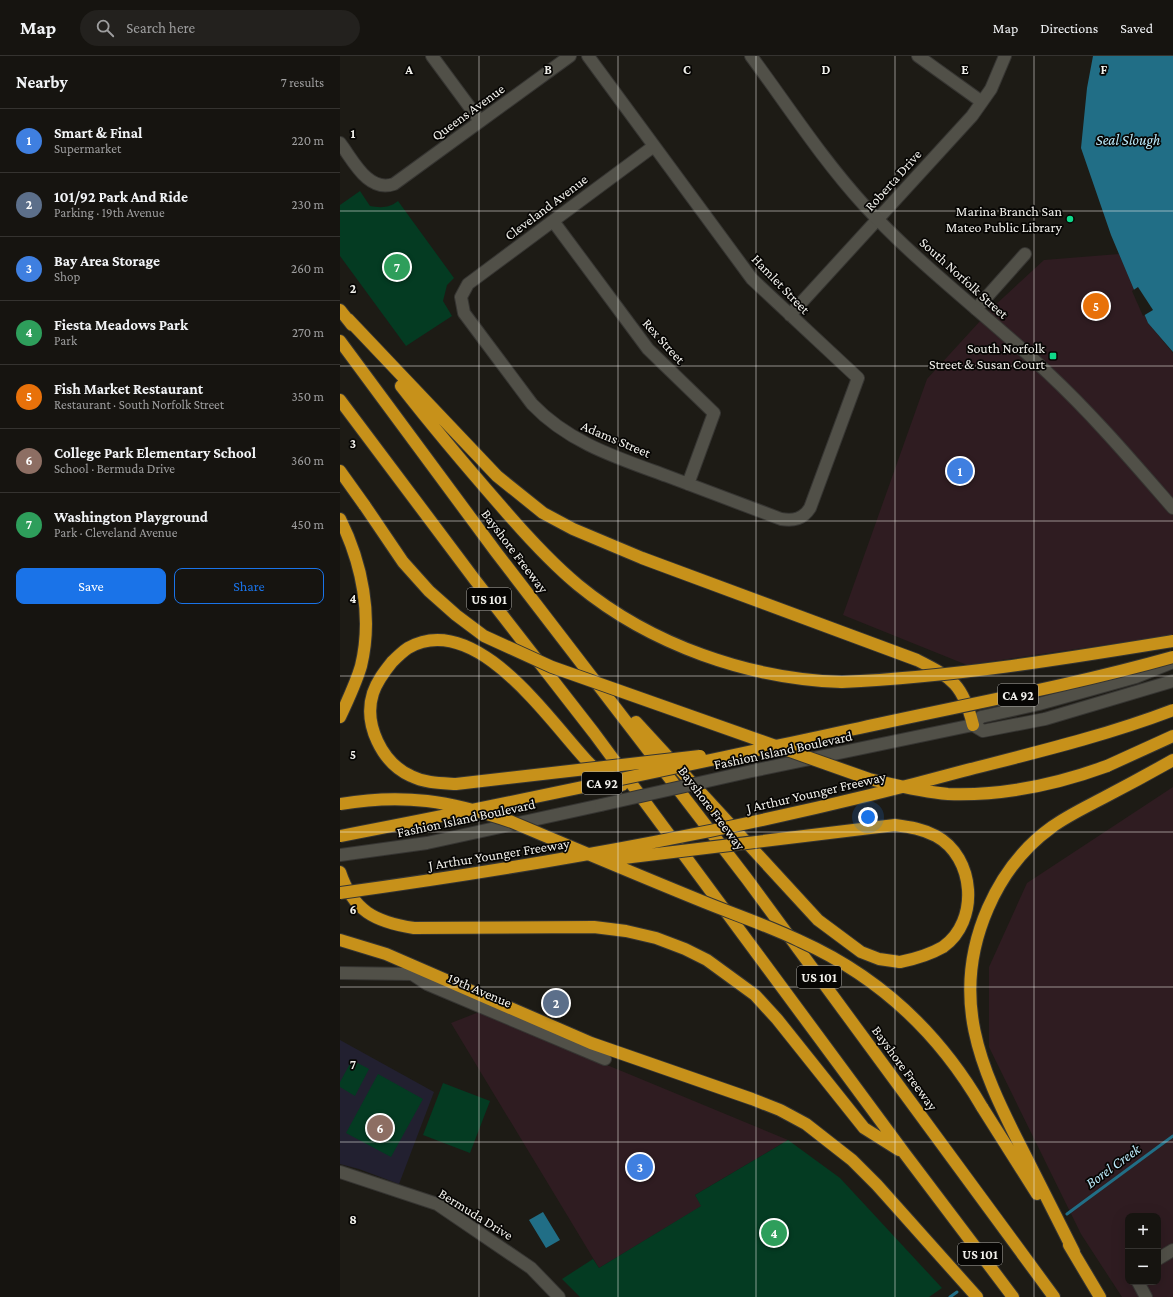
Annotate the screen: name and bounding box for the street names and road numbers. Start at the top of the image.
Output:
street label: Queens Avenue [429,80,507,144]
street label: Roberta Drive [861,146,925,214]
street label: Cleveland Avenue [501,171,591,243]
street label: South Norfolk Street [916,234,1012,322]
street label: Hamlet Street [749,251,814,317]
street label: Rex Street [639,315,689,367]
street label: Adams Street [579,417,654,461]
street label: Bayshore Freeway [478,506,552,596]
road number: US 101 [467,588,511,610]
road number: CA 92 [998,684,1038,706]
street label: Fashion Island Boulevard [712,727,854,772]
street label: Bayshore Freeway [675,763,749,853]
street label: J Arthur Younger Freeway [743,768,888,816]
road number: CA 92 [582,772,622,794]
street label: Fashion Island Boulevard [395,795,537,840]
street label: J Arthur Younger Freeway [425,835,571,873]
road number: US 101 [797,966,841,988]
street label: 19th Avenue [446,969,514,1011]
street label: Bayshore Freeway [869,1023,941,1114]
street label: Bermuda Drive [436,1185,516,1243]
road number: US 101 [958,1243,1002,1265]

